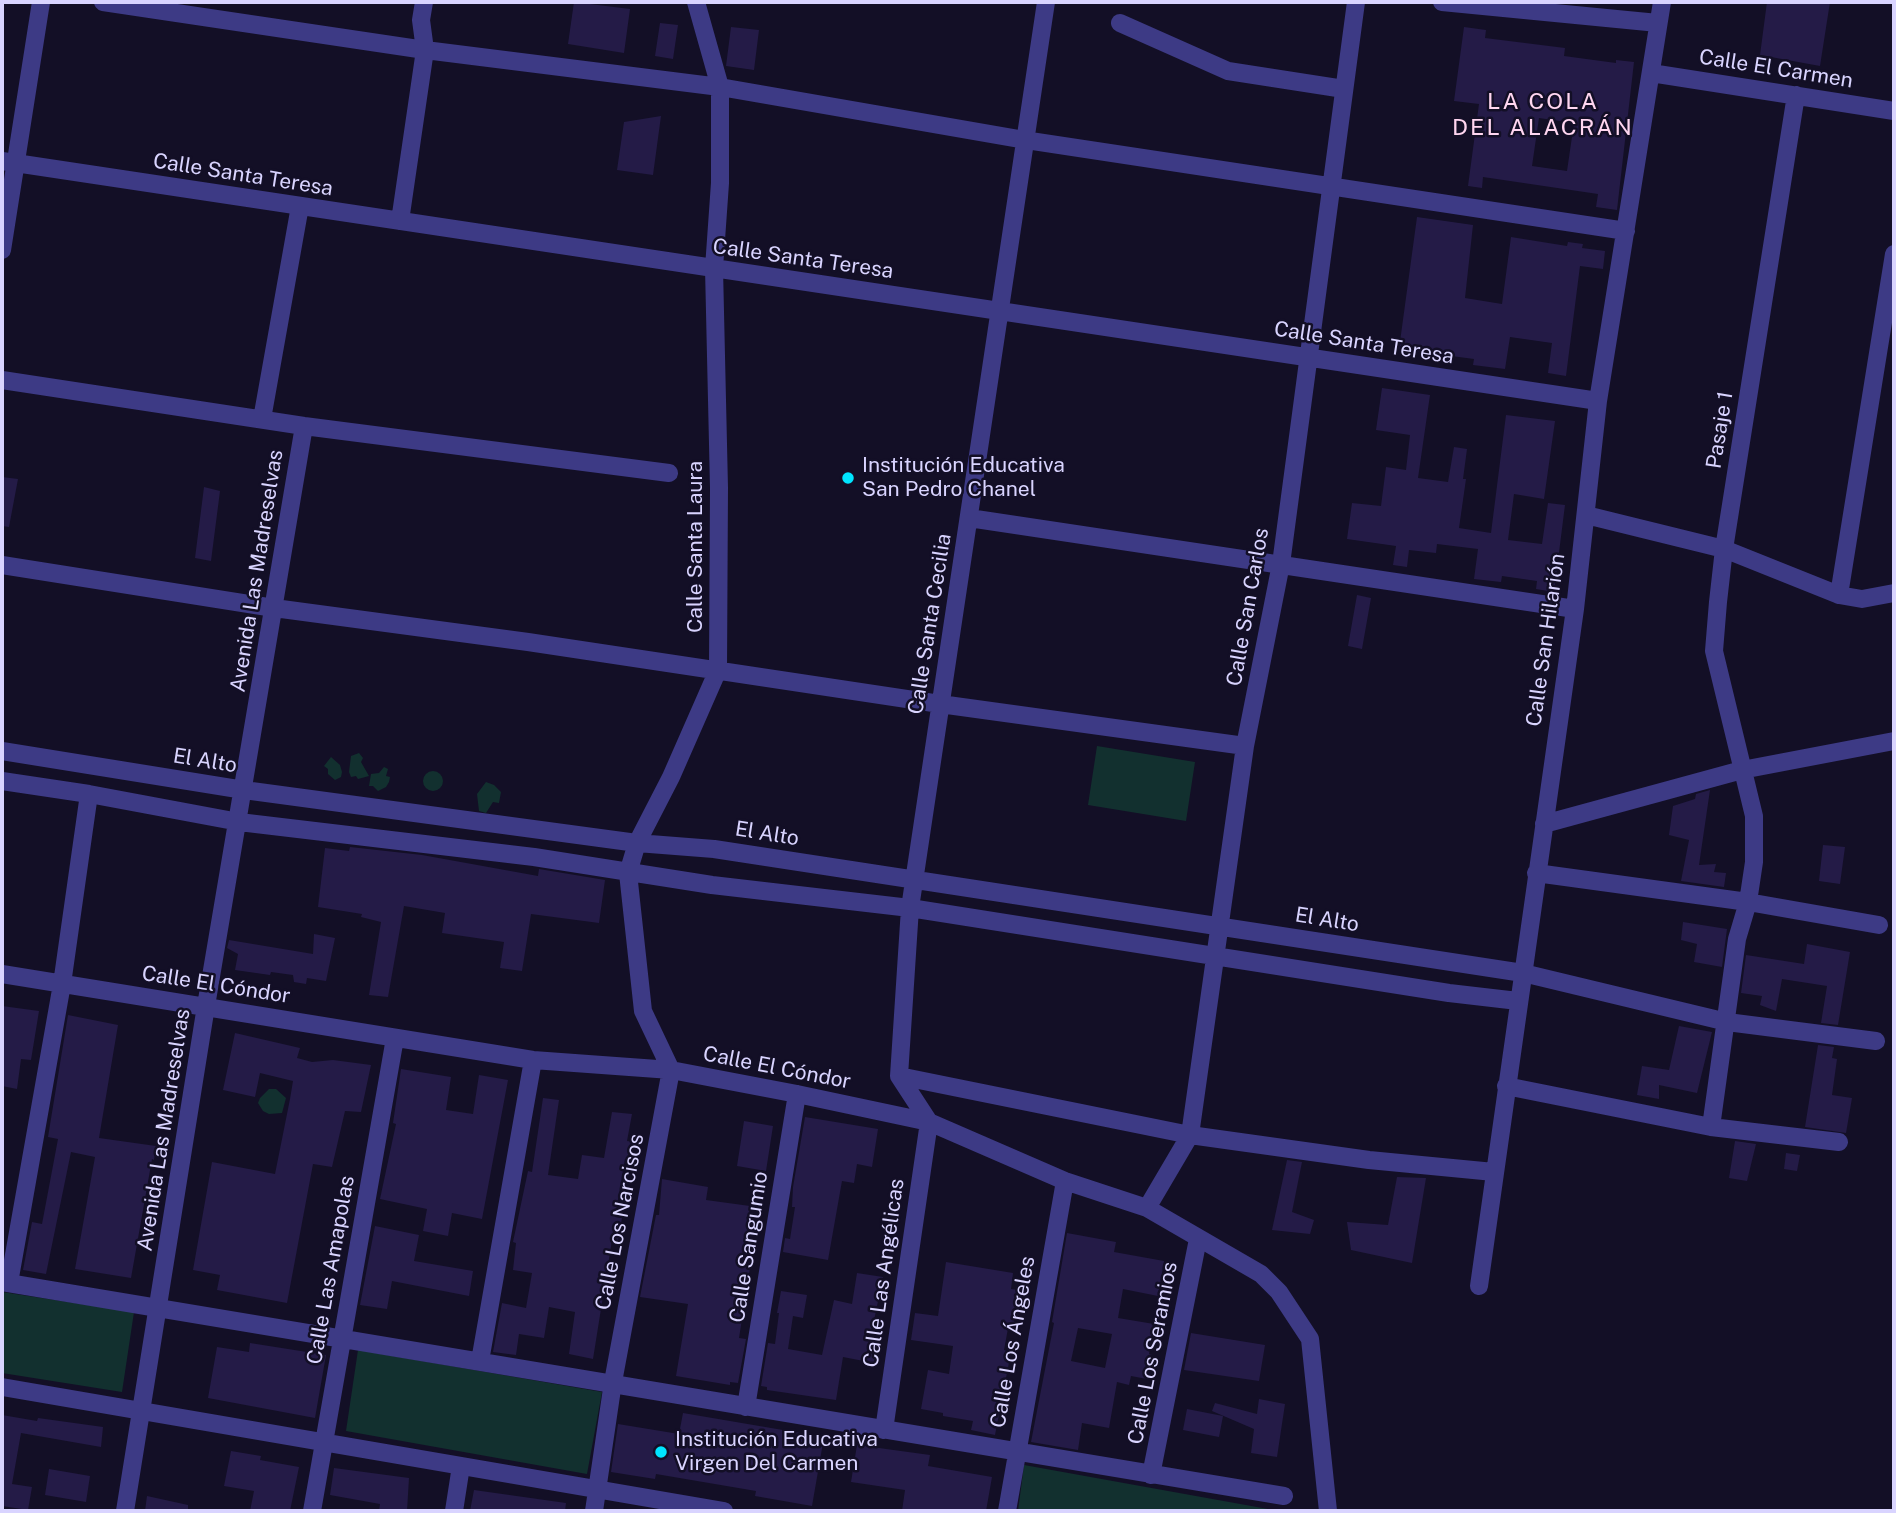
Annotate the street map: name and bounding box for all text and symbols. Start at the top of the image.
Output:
street label: Calle El Carmen [1697,44,1855,94]
district label: LA COLA DEL ALACRÁN [1453,88,1633,142]
street label: Calle Santa Teresa [151,148,335,202]
street label: Calle Santa Teresa [711,234,895,284]
street label: Calle Santa Teresa [1272,316,1456,370]
street label: Pasaje 1 [1701,390,1739,470]
street label: Avenida Las Madreselvas [225,448,289,694]
place label: Institución Educativa San Pedro Chanel [862,453,1065,503]
street label: Calle Santa Laura [683,461,709,633]
marker: Institución Educativa San Pedro Chanel [840,470,856,486]
street label: Calle San Carlos [1222,526,1274,688]
street label: Calle Santa Cecilia [903,532,957,716]
street label: Calle San Hilarión [1521,552,1571,728]
street label: El Alto [171,744,239,778]
street label: El Alto [733,817,801,851]
street label: El Alto [1293,903,1361,937]
street label: Calle El Cóndor [140,961,292,1009]
street label: Avenida Las Madreselvas [132,1007,196,1253]
street label: Calle El Cóndor [701,1041,853,1095]
street label: Calle Los Narcisos [591,1132,649,1312]
street label: Calle Sangumio [725,1170,773,1324]
street label: Calle Las Amapolas [302,1174,360,1366]
street label: Calle Las Angélicas [858,1177,910,1369]
street label: Calle Los Ángeles [985,1254,1041,1430]
street label: Calle Los Seramios [1123,1260,1183,1446]
place label: Institución Educativa Virgen Del Carmen [675,1427,878,1477]
marker: Institución Educativa Virgen Del Carmen [653,1444,669,1460]

